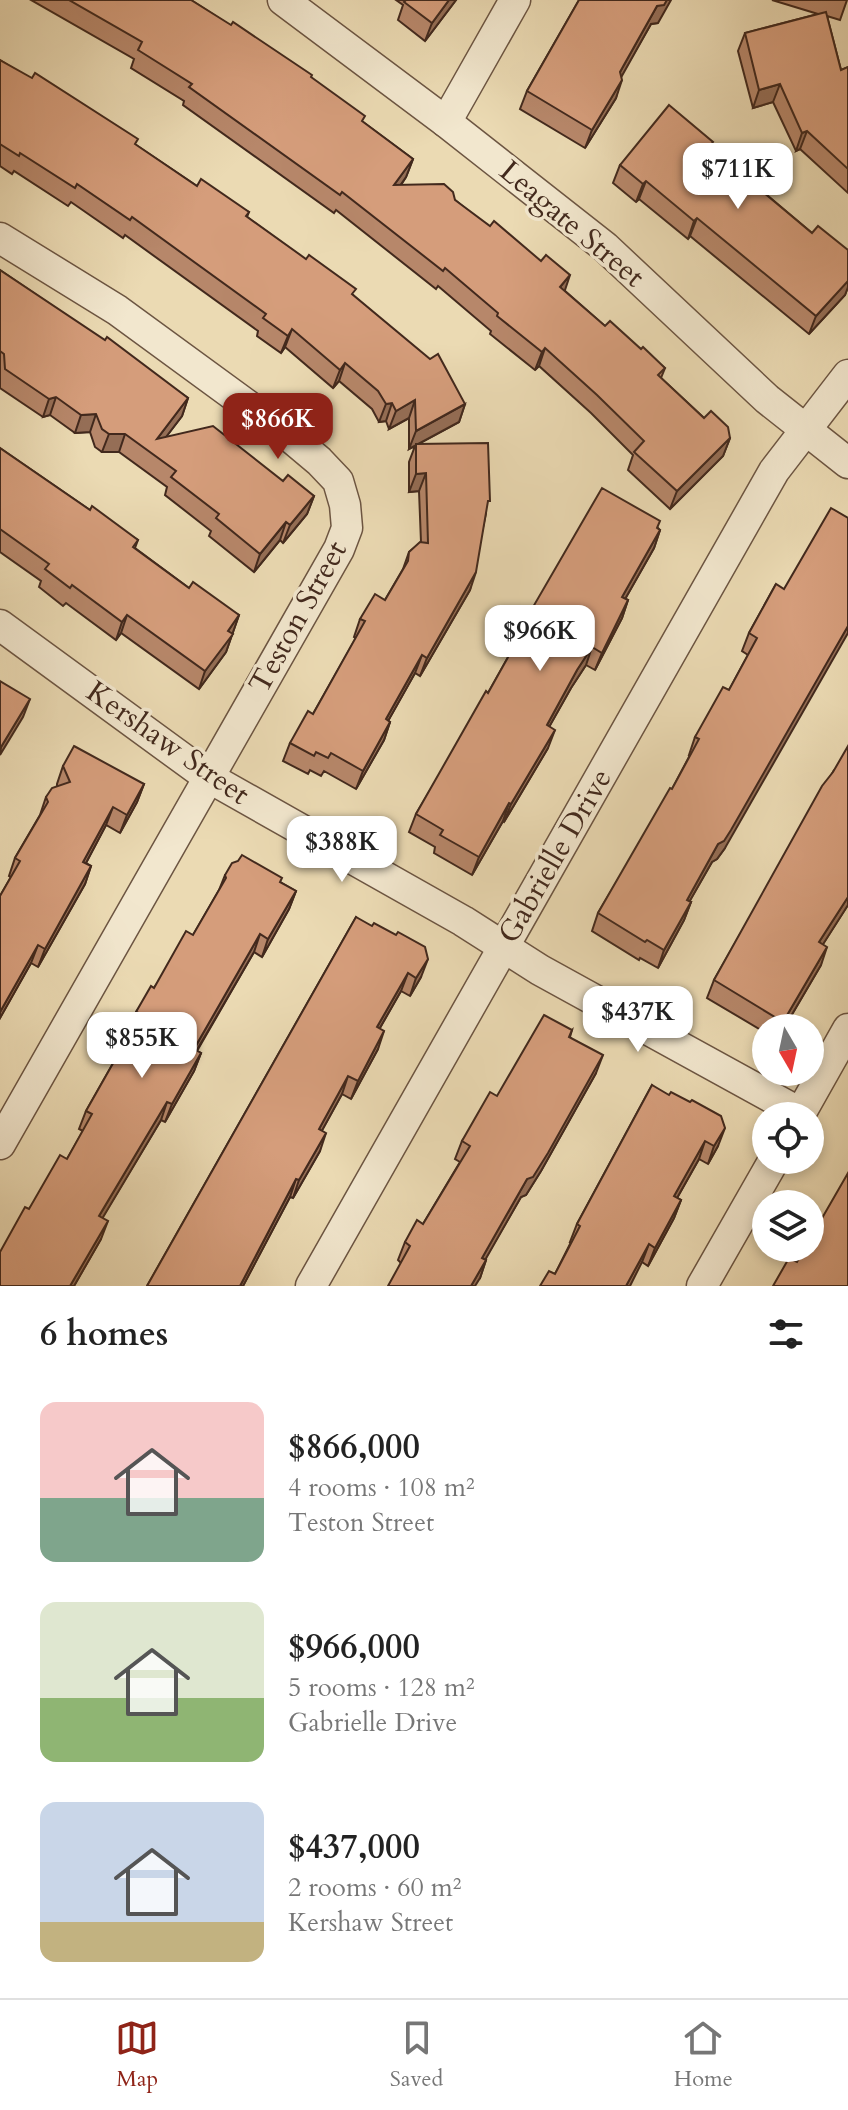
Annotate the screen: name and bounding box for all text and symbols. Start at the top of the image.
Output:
pin: $711K [682,143,794,211]
street label: Leagate Street [491,151,654,297]
text: $711K [701,151,775,186]
pin: $866K [222,393,334,461]
text: $866K [241,401,315,436]
street label: Teston Street [239,533,357,701]
pin: $966K [484,605,596,673]
text: $966K [503,613,577,648]
street label: Kershaw Street [78,672,258,815]
street label: Gabrielle Drive [488,761,622,951]
pin: $388K [286,816,398,884]
text: $388K [305,824,379,859]
pin: $437K [582,986,694,1054]
text: $437K [601,994,675,1029]
pin: $855K [86,1012,198,1080]
north arrow [752,1014,824,1086]
map controls [752,1014,824,1262]
text: $855K [105,1020,179,1055]
button: locate [752,1102,824,1174]
button: layers [752,1190,824,1262]
text: 6 homes [40,1311,168,1357]
icon: filters [764,1312,808,1356]
text: $866,000 [288,1424,420,1470]
icon: home [104,1434,200,1530]
text: 4 rooms · 108 m² [288,1470,475,1505]
text: Teston Street [288,1505,434,1540]
text: $966,000 [288,1624,420,1670]
icon: home [104,1634,200,1730]
text: 5 rooms · 128 m² [288,1670,475,1705]
text: Gabrielle Drive [288,1705,457,1740]
text: $437,000 [288,1824,420,1870]
icon: home [104,1834,200,1930]
text: 2 rooms · 60 m² [288,1870,461,1905]
text: Kershaw Street [288,1905,453,1940]
tab: Map [115,2016,159,2094]
tab: Saved [390,2016,443,2094]
tab: Home [674,2016,733,2094]

